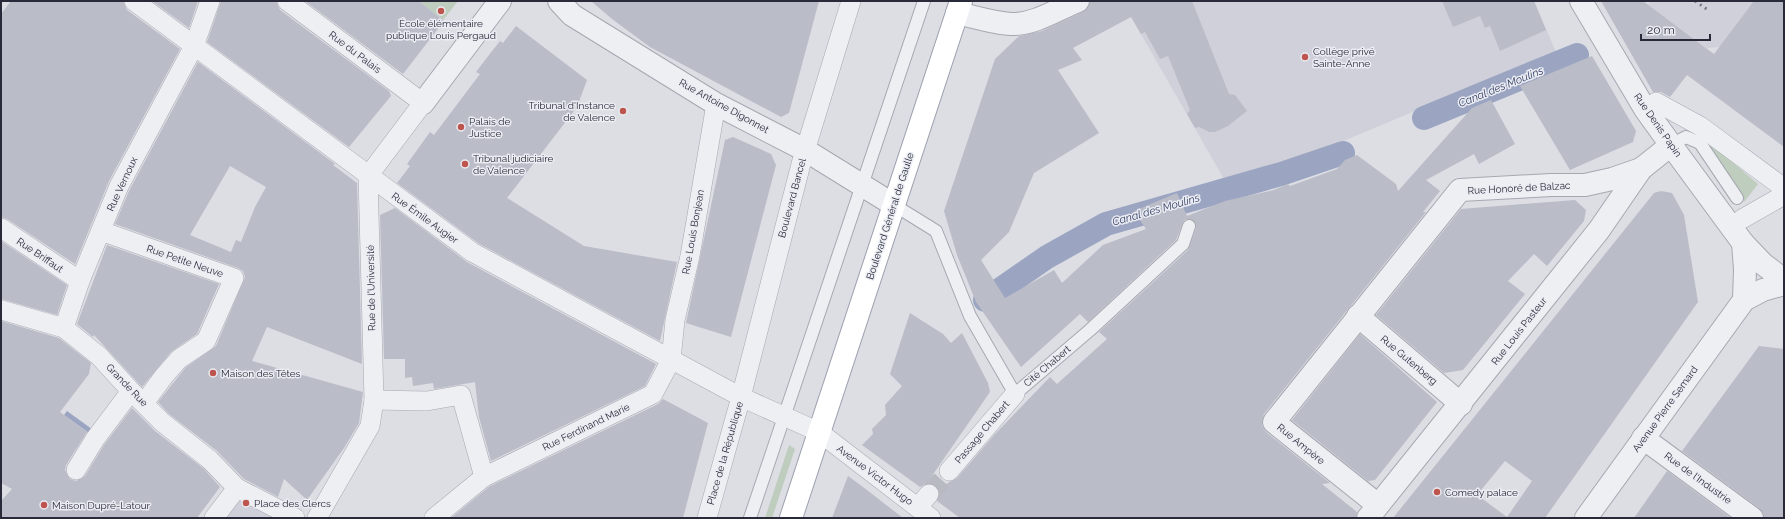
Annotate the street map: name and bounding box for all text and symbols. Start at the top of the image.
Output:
marker: École élémentaire publique Louis Pergaud [436,6,446,16]
scale bar [1641,16,1710,42]
place label: École élémentaire publique Louis Pergaud [386,18,496,41]
text: 20 m [1647,23,1675,37]
street label: Rue du Palais [327,29,383,75]
place label: Collège privé Sainte-Anne [1313,46,1375,69]
marker: Collège privé Sainte-Anne [1300,52,1310,62]
water label: Canal des Moulins [1457,64,1545,110]
street label: Rue Antoine Digonnet [677,77,771,136]
street label: Rue Denis Papin [1632,91,1684,159]
place label: Tribunal d'Instance de Valence [528,100,615,123]
marker: Tribunal d'Instance de Valence [618,106,628,116]
place label: Palais de Justice [469,116,511,139]
marker: Palais de Justice [456,122,466,132]
street label: Boulevard Général de Gaulle [864,151,916,281]
place label: Tribunal judiciaire de Valence [473,153,553,176]
street label: Rue Vernoux [105,155,139,213]
street label: Boulevard Bancel [776,157,808,239]
marker: Tribunal judiciaire de Valence [460,159,470,169]
street label: Rue Honoré de Balzac [1467,180,1571,196]
street label: Rue Louis Bonjean [680,189,706,275]
street label: Rue Émile Augier [390,190,461,246]
water label: Canal des Moulins [1111,191,1201,229]
street label: Rue Briffaut [15,235,66,275]
street label: Rue Petite Neuve [145,243,225,279]
street label: Rue de l'Université [365,245,377,331]
street label: Rue Louis Pasteur [1489,295,1549,367]
street label: Rue Gutenberg [1378,333,1440,387]
street label: Cité Chabert [1021,343,1073,389]
street label: Grande Rue [104,361,150,409]
street label: Avenue Pierre Semard [1630,364,1700,454]
marker: Maison des Têtes [208,368,218,378]
place label: Maison des Têtes [221,368,301,379]
street label: Passage Chabert [953,398,1012,466]
street label: Place de la République [705,400,745,506]
street label: Rue Ferdinand Marie [541,401,631,453]
street label: Rue Ampère [1275,422,1327,467]
street label: Avenue Victor Hugo [835,443,915,507]
street label: Rue de l'Industrie [1662,450,1734,506]
marker: Comedy palace [1432,487,1442,497]
place label: Comedy palace [1445,487,1518,498]
marker: Place des Clercs [241,498,251,508]
place label: Place des Clercs [254,498,331,509]
marker: Maison Dupré-Latour [39,500,49,510]
place label: Maison Dupré-Latour [52,500,151,511]

